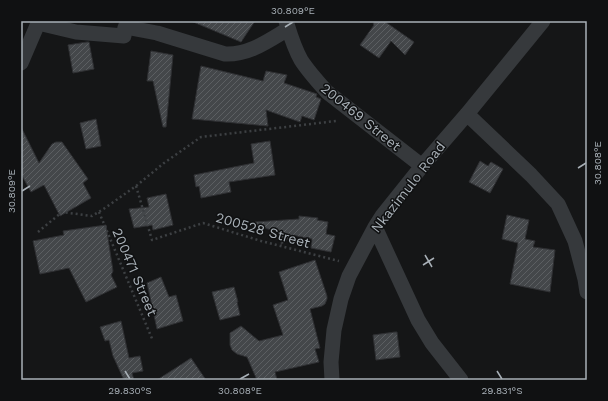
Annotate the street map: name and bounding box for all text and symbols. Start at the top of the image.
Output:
text: 30.809°E [271,5,315,16]
street label: 200469 Street [318,80,404,154]
street label: Nkazimulo Road [368,138,448,236]
text: 30.808°E [592,141,603,185]
text: 30.809°E [6,169,17,213]
street label: 200528 Street [214,209,312,251]
street label: 200471 Street [109,226,161,318]
text: 29.830°S [108,385,152,396]
text: 30.808°E [218,385,262,396]
text: 29.831°S [481,385,523,396]

